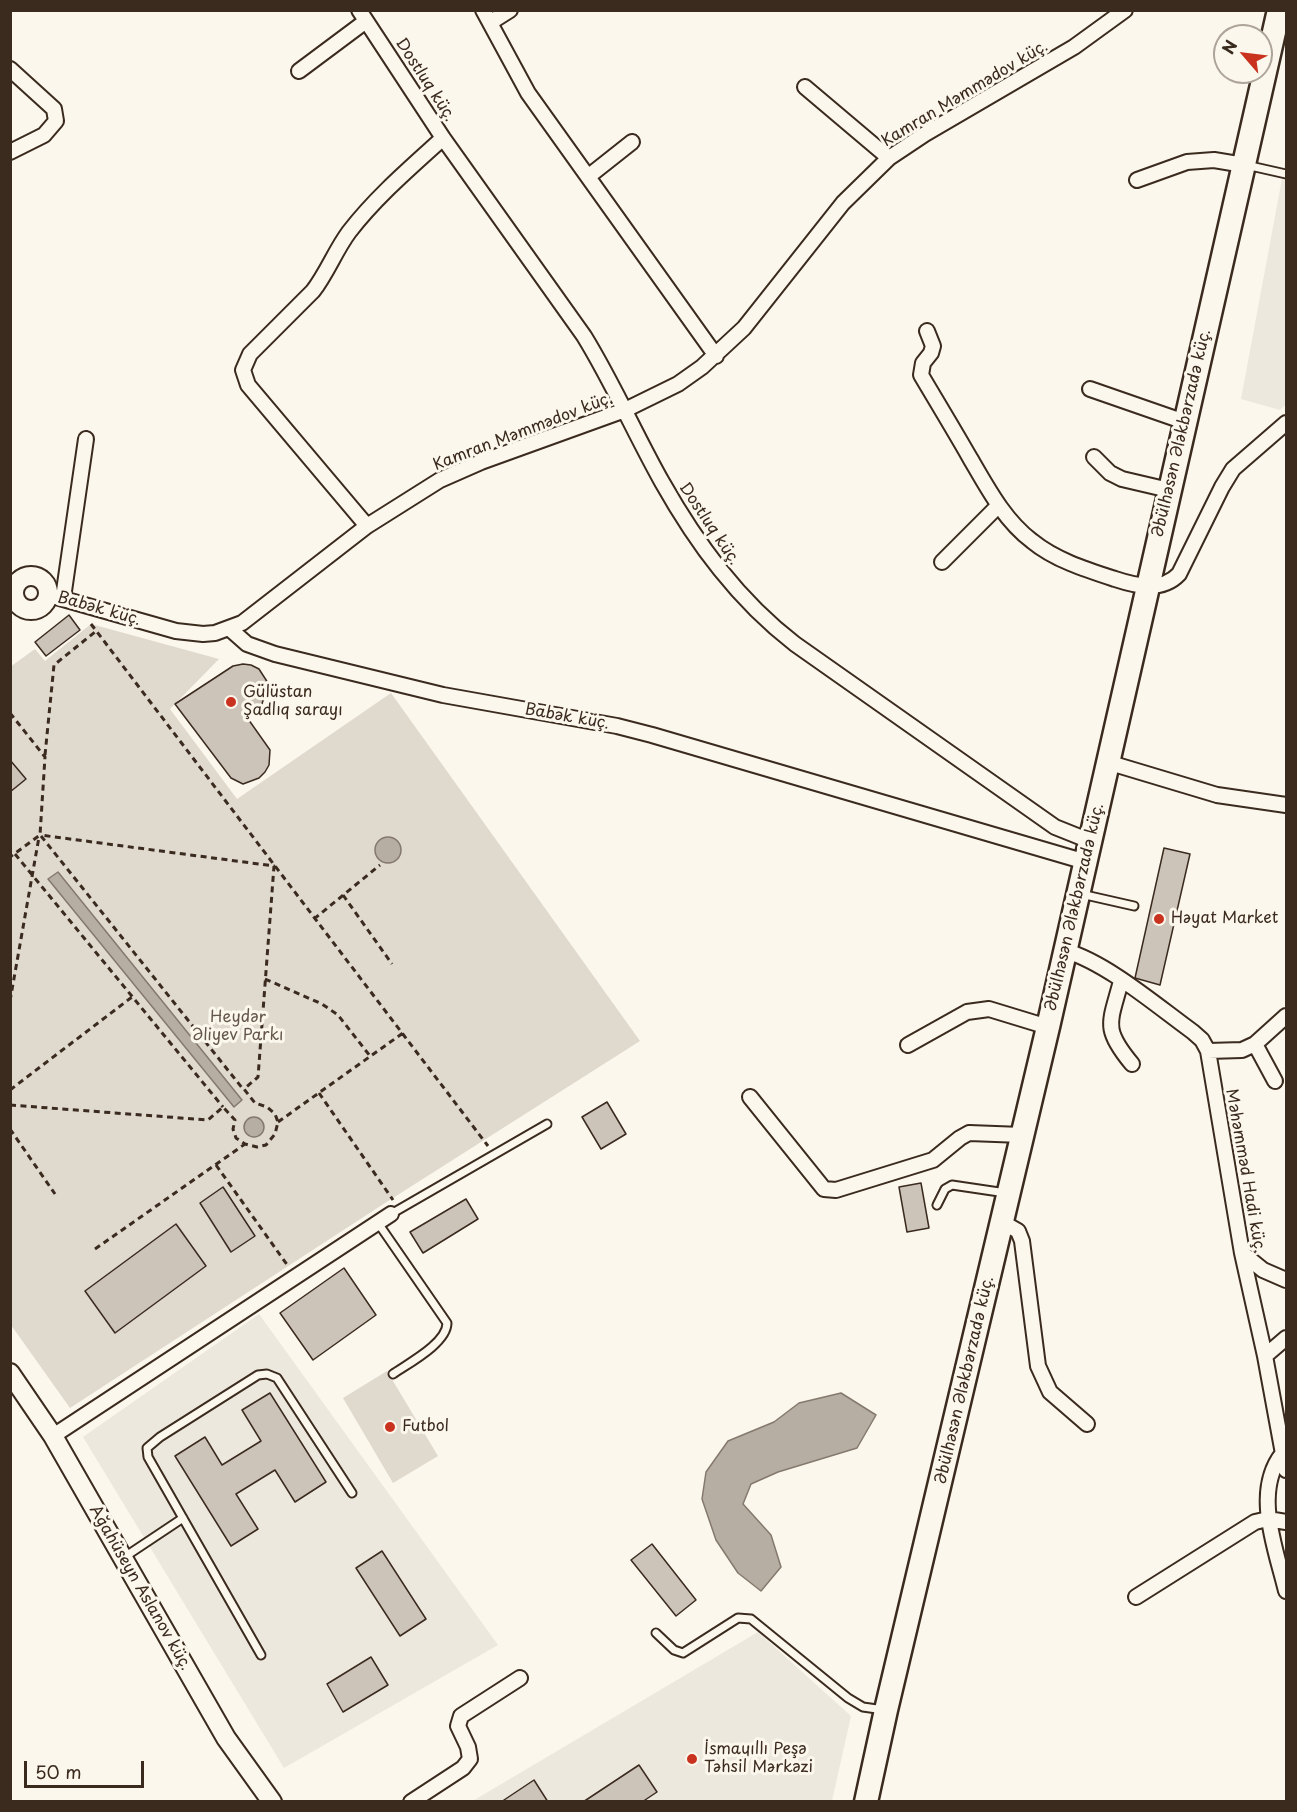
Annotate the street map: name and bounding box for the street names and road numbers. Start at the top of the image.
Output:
street label: Dostluq küç. [391,35,459,125]
street label: Kamran Məmmədov küç. [879,37,1051,151]
street label: Əbülhəsən Ələkbərzadə küç. [1149,327,1215,539]
street label: Kamran Məmmədov küç. [431,389,615,475]
street label: Dostluq küç. [674,479,744,569]
street label: Babək küç. [55,588,143,630]
street label: Babək küç. [523,700,611,734]
street label: Əbülhəsən Ələkbərzadə küç. [1042,801,1108,1013]
street label: Məhəmməd Hadi küç. [1221,1087,1269,1255]
street label: Əbülhəsən Ələkbərzadə küç. [932,1274,998,1486]
street label: Ağahüseyn Aslanov küç. [85,1502,195,1674]

